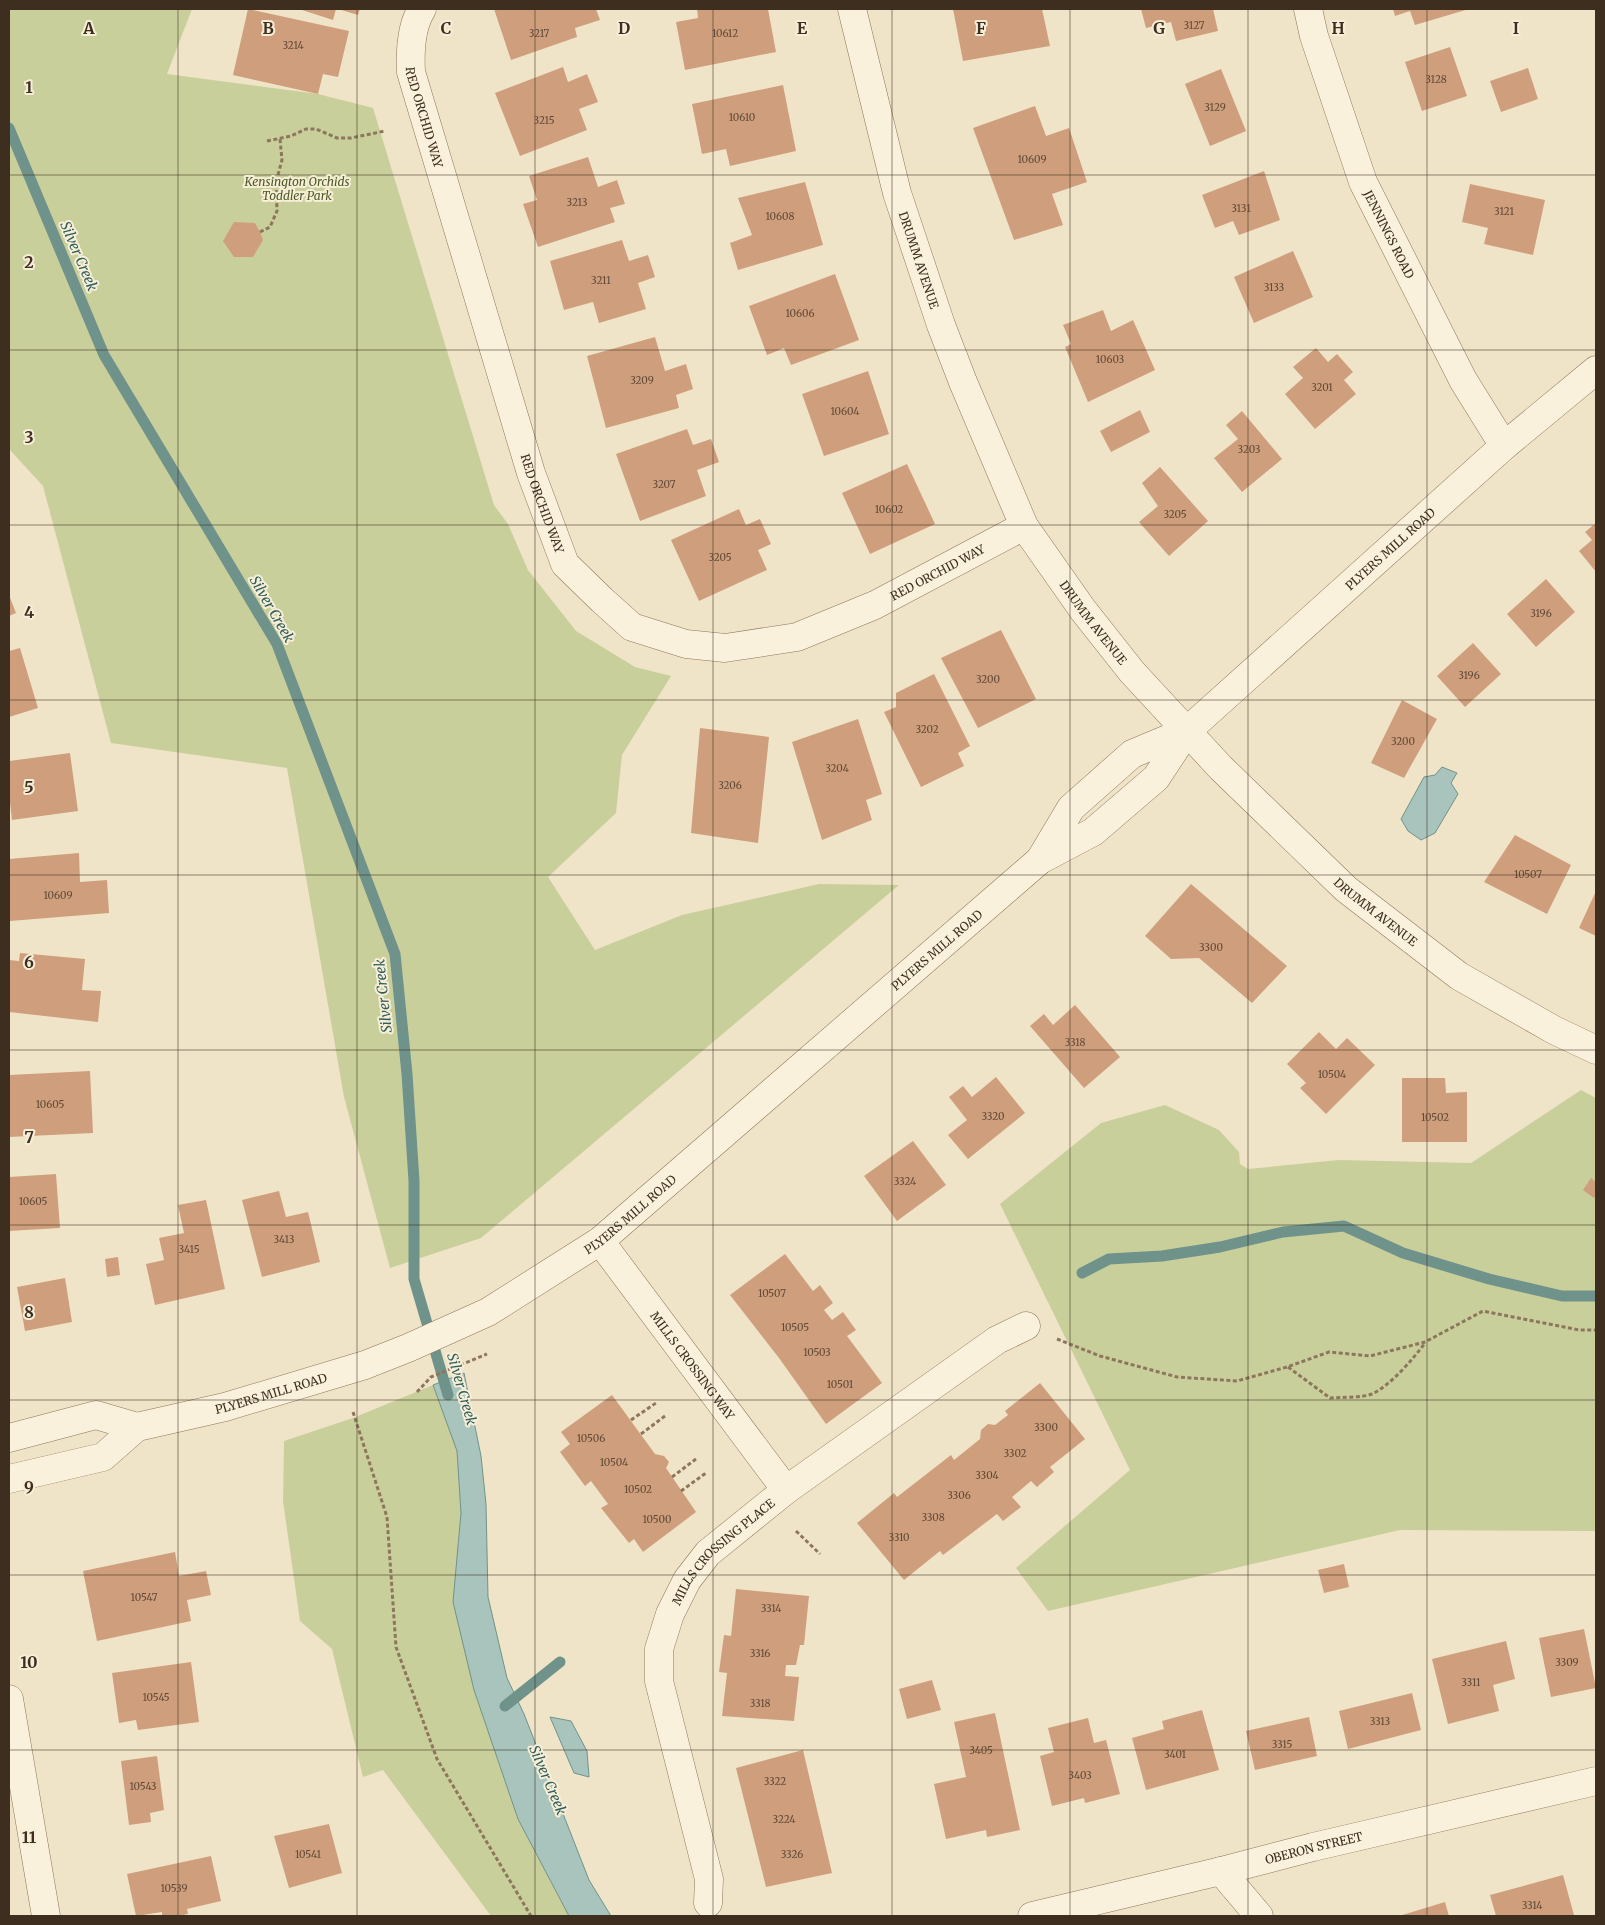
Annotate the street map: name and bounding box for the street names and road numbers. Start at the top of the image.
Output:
street label: RED ORCHID WAY [403,66,447,170]
street label: JENNINGS ROAD [1360,186,1418,281]
street label: DRUMM AVENUE [896,209,943,311]
street label: RED ORCHID WAY [518,452,568,555]
street label: PLYERS MILL ROAD [1342,504,1438,593]
street label: RED ORCHID WAY [887,541,987,603]
street label: DRUMM AVENUE [1057,577,1131,668]
street label: DRUMM AVENUE [1331,874,1421,949]
street label: PLYERS MILL ROAD [888,906,985,993]
street label: PLYERS MILL ROAD [581,1171,679,1257]
street label: MILLS CROSSING WAY [647,1308,738,1423]
street label: PLYERS MILL ROAD [214,1369,329,1417]
street label: MILLS CROSSING PLACE [668,1495,777,1607]
street label: OBERON STREET [1263,1828,1365,1867]

